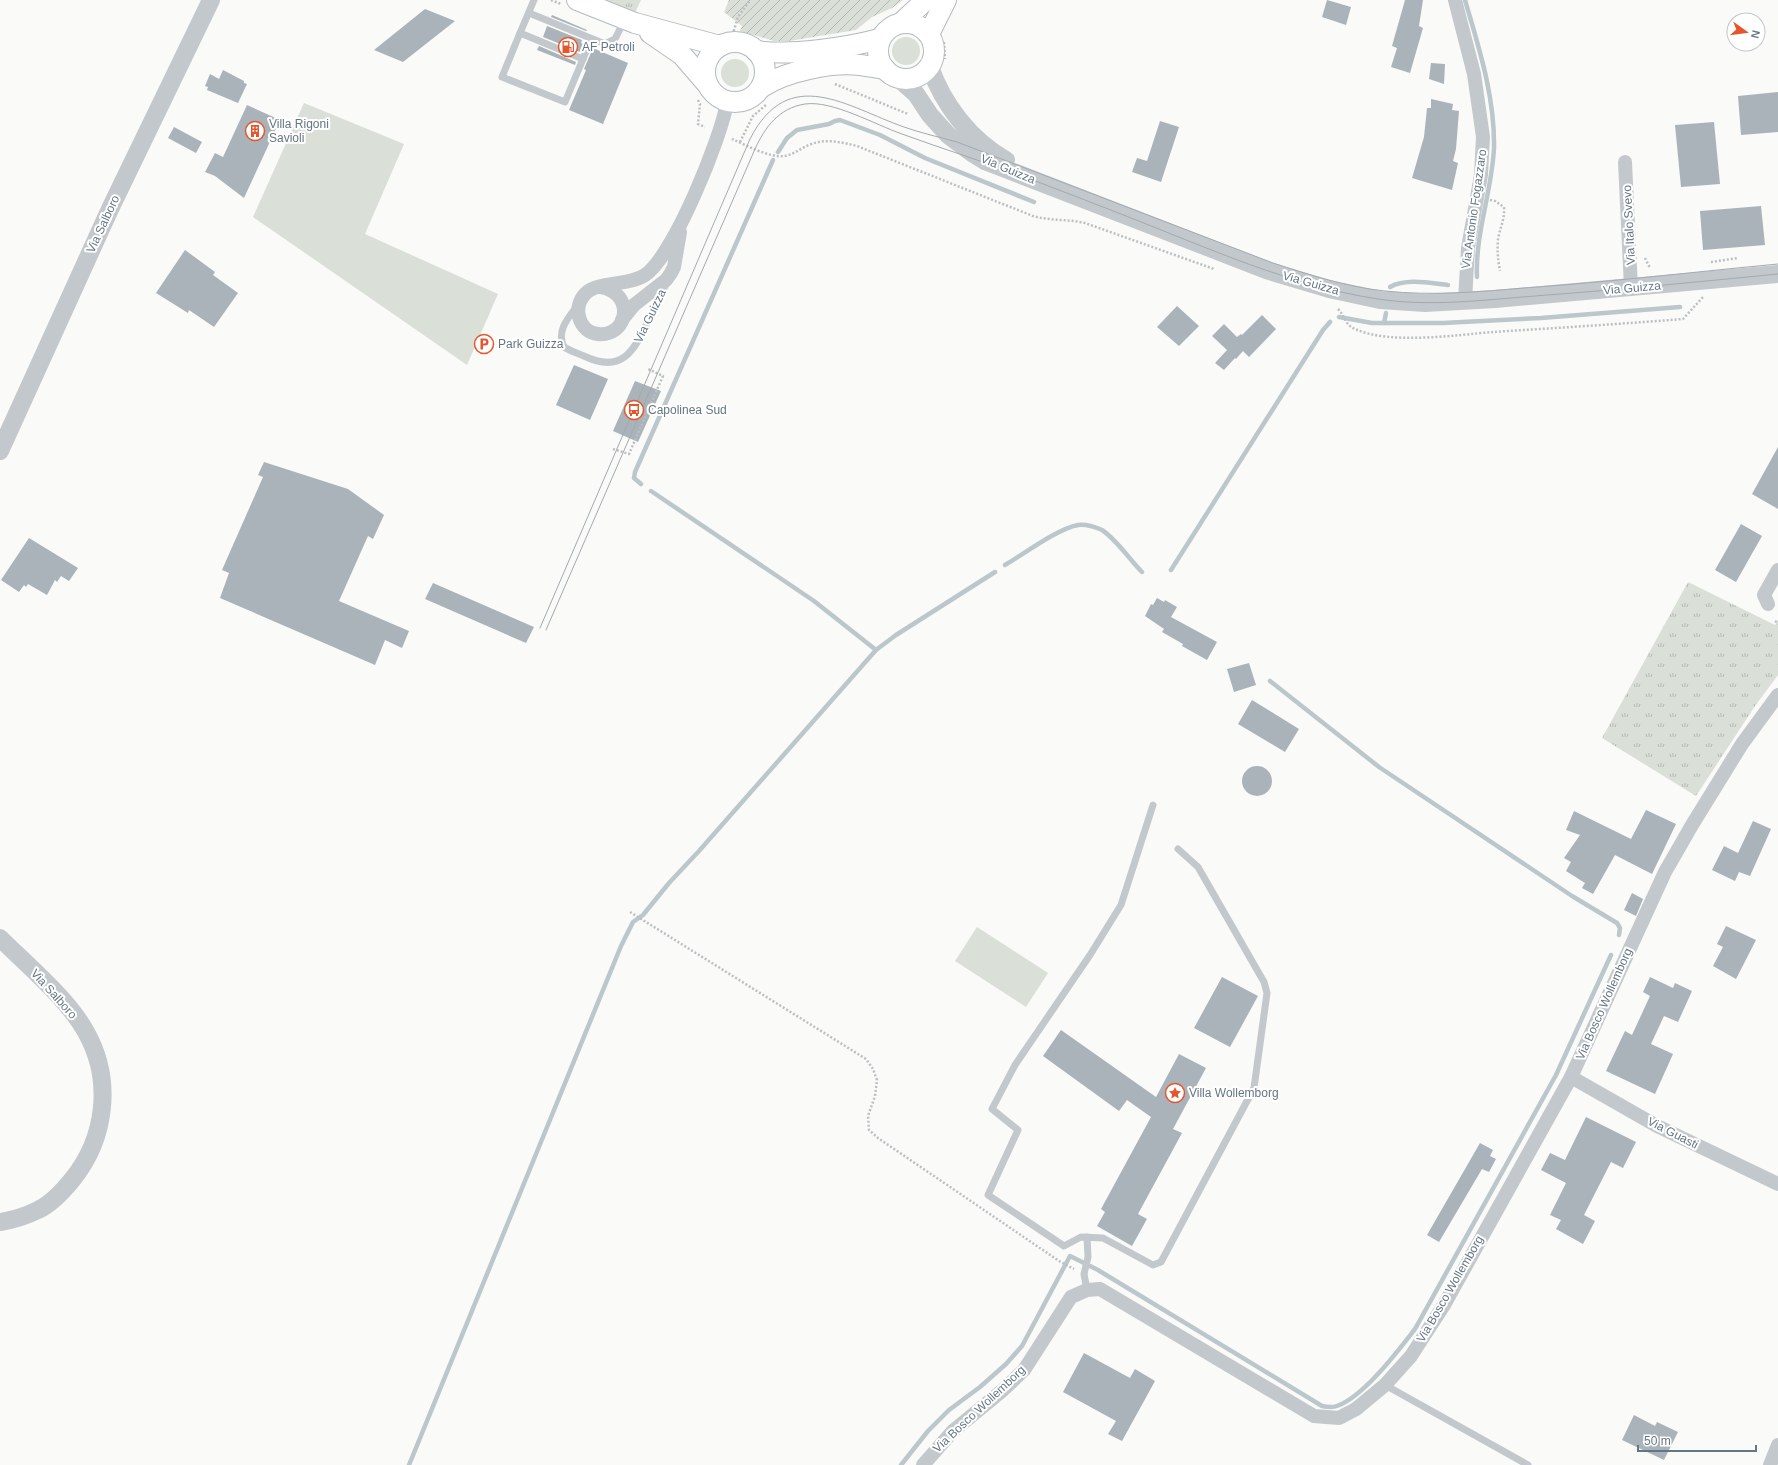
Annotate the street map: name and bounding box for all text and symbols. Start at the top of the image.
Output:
north arrow [1726,12,1766,52]
text: N [1749,29,1762,40]
fuel station icon: AF Petroli [557,36,579,58]
place label: AF Petroli [582,40,635,54]
place label: Villa Rigoni Savioli [269,117,329,145]
building icon: Villa Rigoni Savioli [244,120,266,142]
street label: Via Antonio Fogazzaro [1459,148,1489,270]
street label: Via Guizza [979,151,1038,187]
street label: Via Italo Svevo [1620,184,1638,265]
street label: Via Salboro [84,193,123,255]
street label: Via Guizza [1281,268,1341,298]
street label: Via Guizza [1603,278,1662,297]
street label: Via Guizza [631,287,669,345]
parking icon: Park Guizza [473,333,495,355]
place label: Park Guizza [498,337,564,351]
bus stop icon: Capolinea Sud [623,399,645,421]
place label: Capolinea Sud [648,403,727,417]
street label: Via Bosco Wollemborg [1573,946,1635,1062]
street label: Via Salboro [28,966,80,1022]
place icon: Villa Wollemborg [1164,1082,1186,1104]
place label: Villa Wollemborg [1189,1086,1279,1100]
street label: Via Guasti [1645,1114,1701,1152]
street label: Via Bosco Wollemborg [1414,1233,1486,1345]
street label: Via Bosco Wollemborg [930,1363,1028,1455]
scale bar [1638,1427,1756,1453]
text: 50 m [1644,1434,1671,1448]

